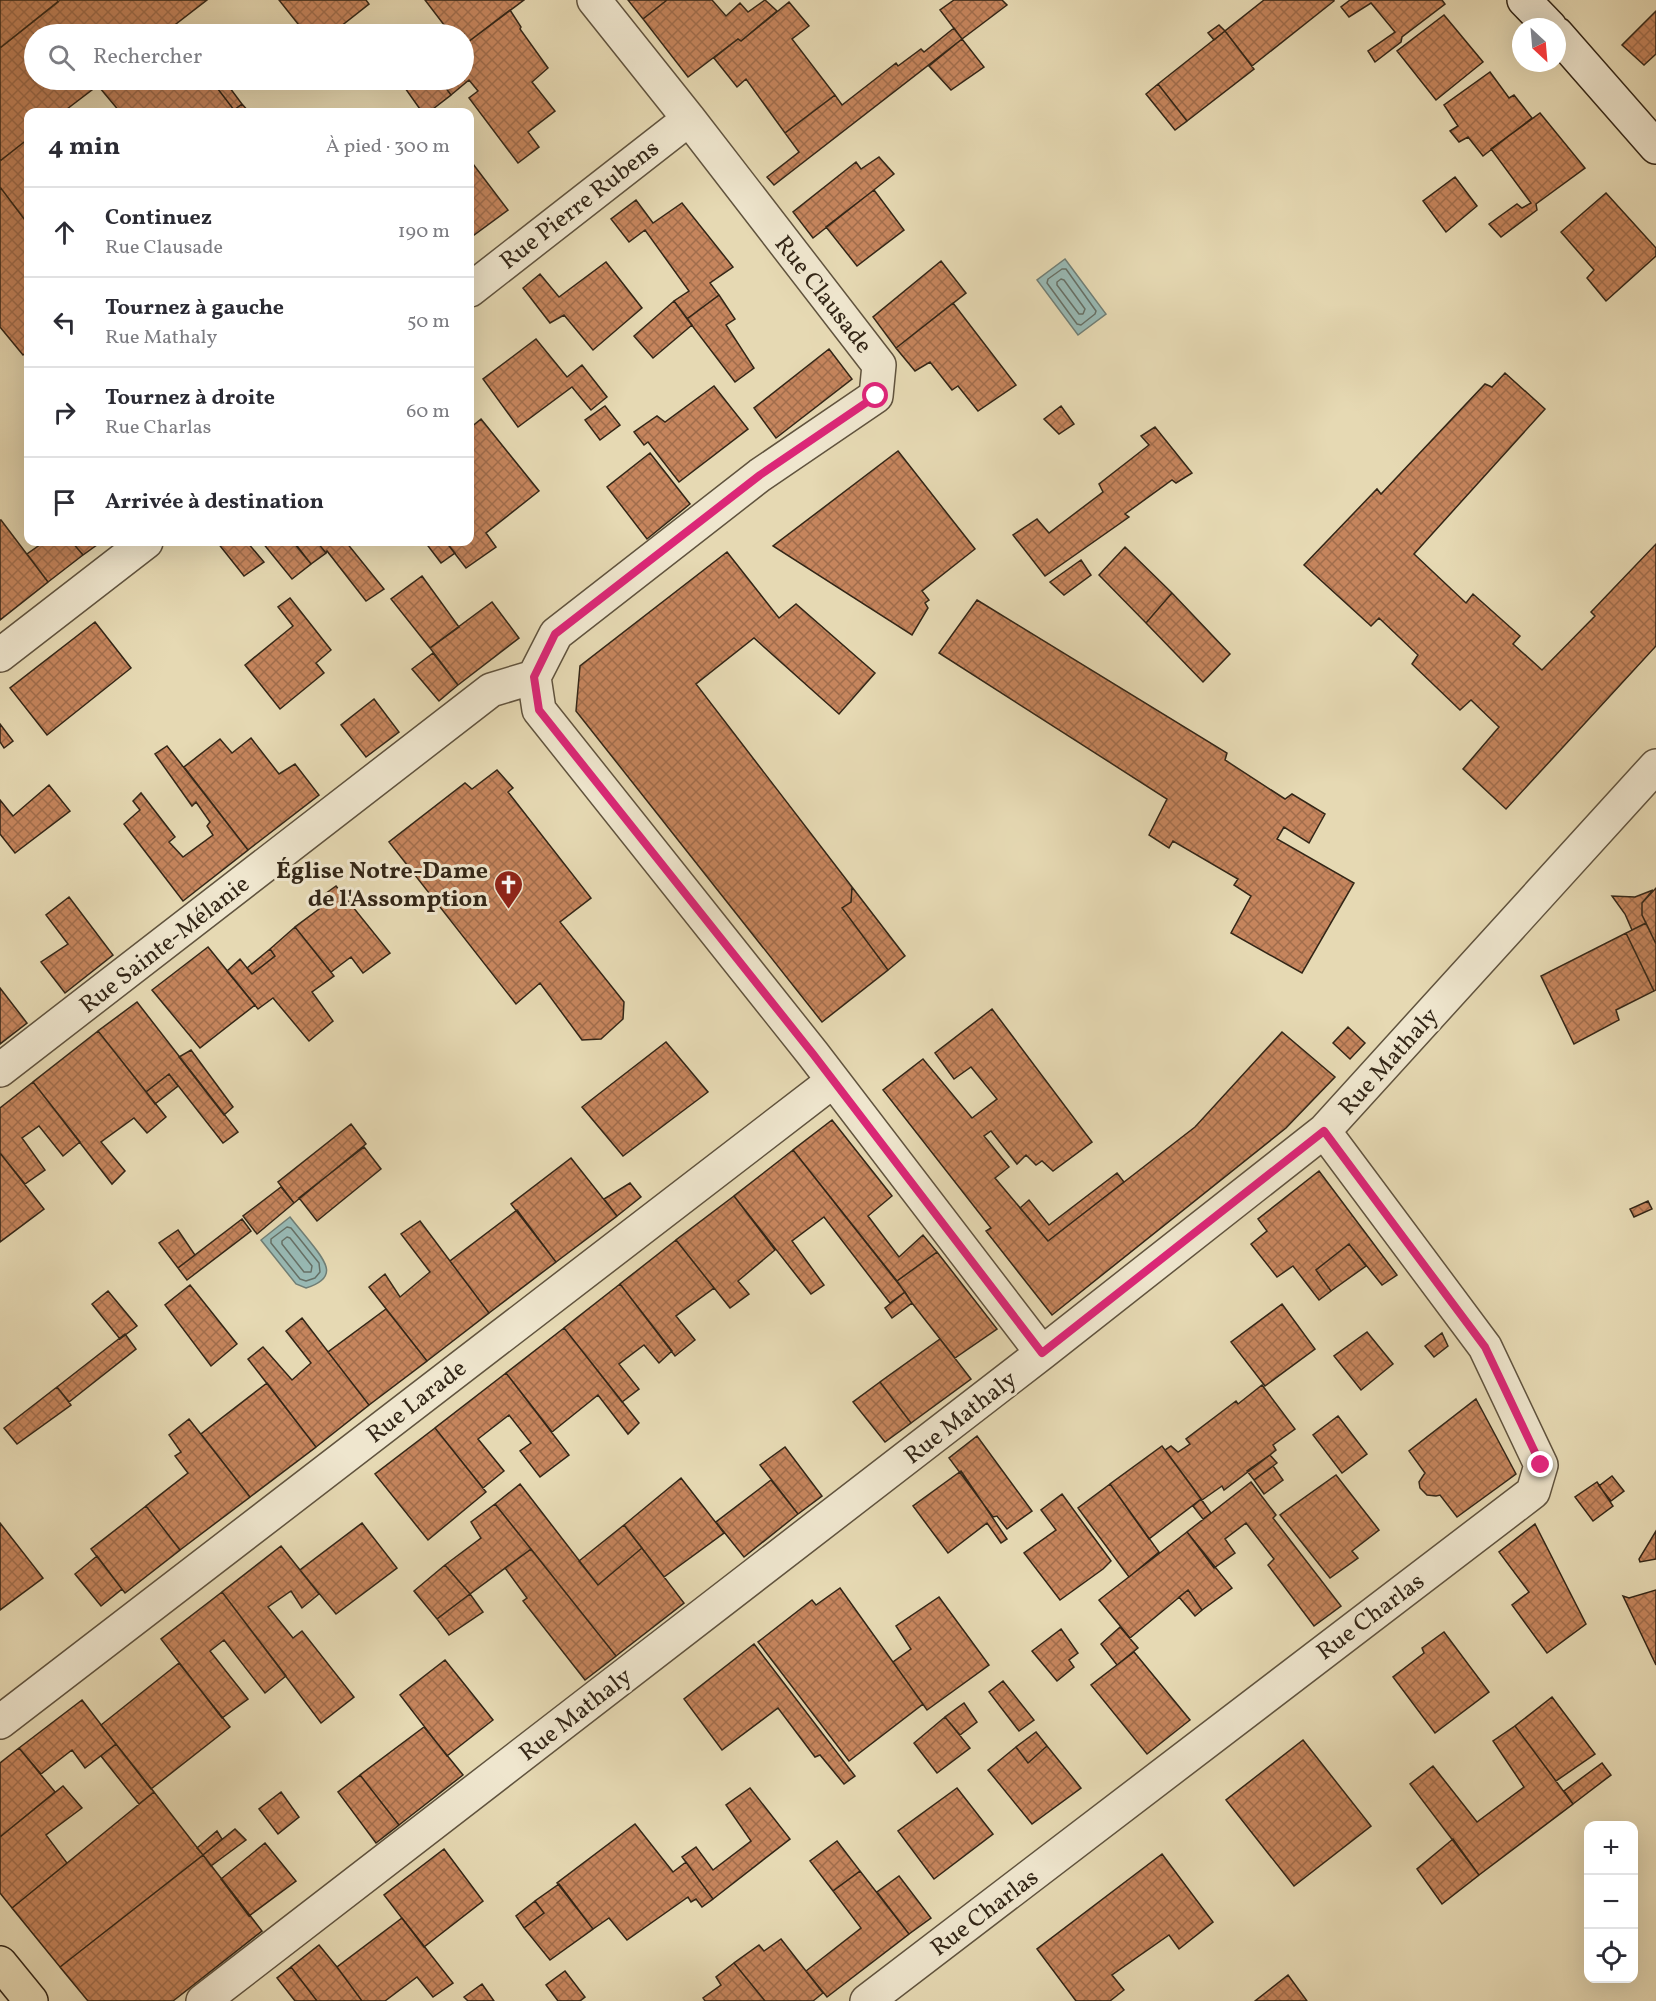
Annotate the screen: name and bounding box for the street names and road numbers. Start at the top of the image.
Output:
street label: Rue Pierre Rubens [493,132,667,279]
street label: Rue Clausade [765,229,879,361]
street label: Rue Sainte-Mélanie [73,868,257,1023]
street label: Rue Mathaly [1332,1001,1447,1124]
street label: Rue Larade [360,1353,474,1452]
street label: Rue Mathaly [898,1364,1025,1474]
street label: Rue Charlas [1310,1566,1432,1670]
street label: Rue Mathaly [513,1661,640,1771]
street label: Rue Charlas [924,1862,1046,1966]

